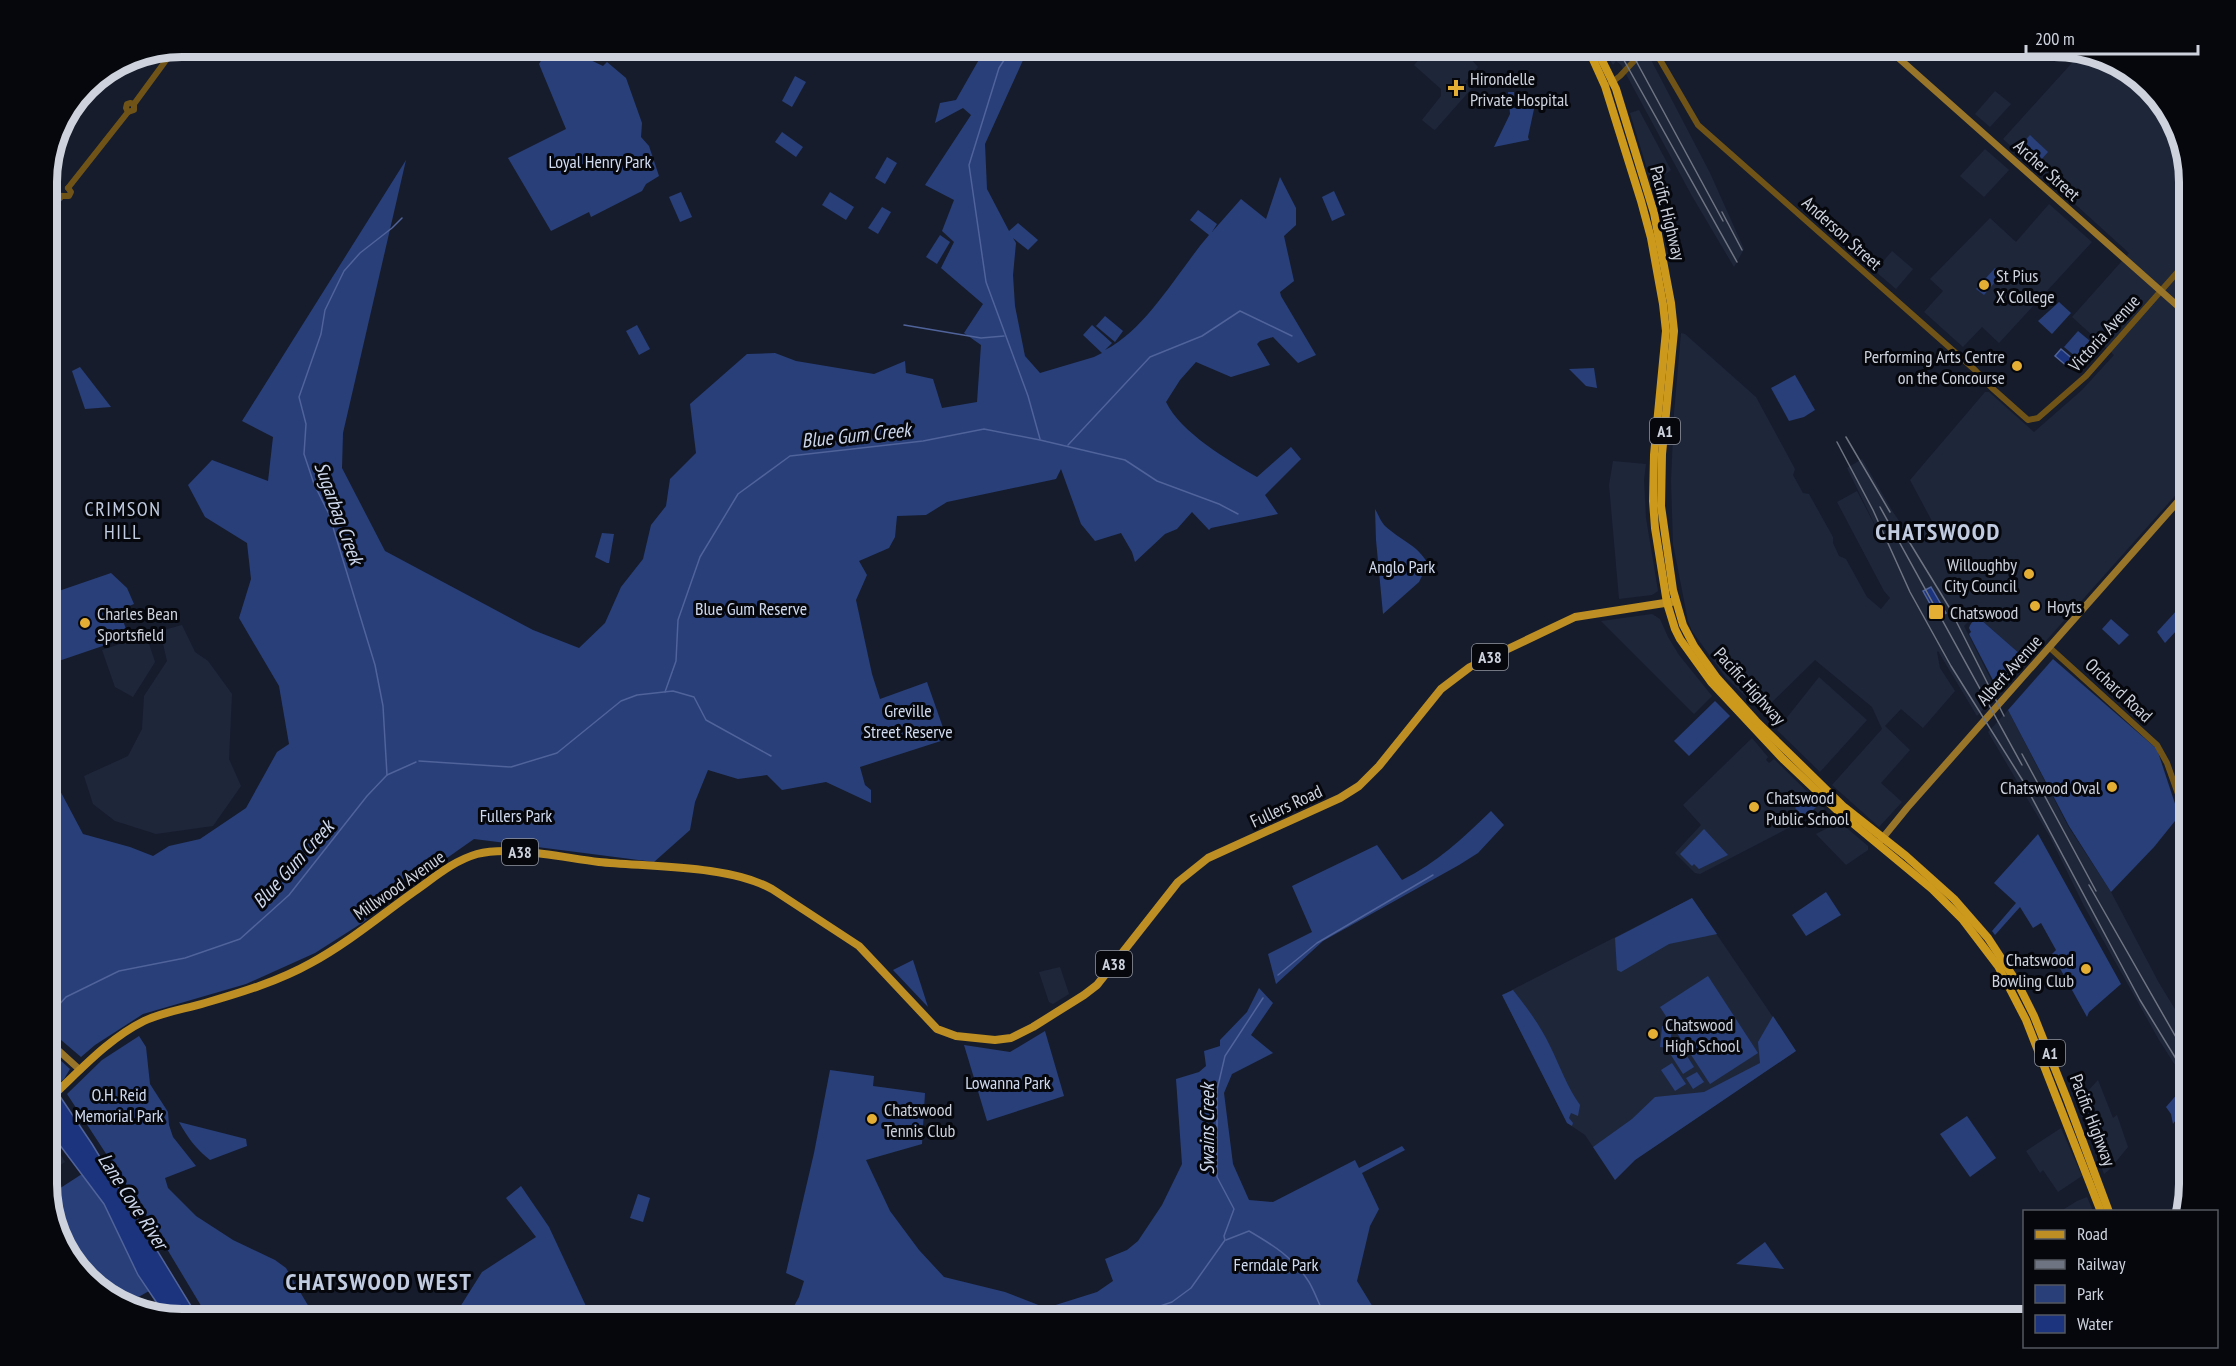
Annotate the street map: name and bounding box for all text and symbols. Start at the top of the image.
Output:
scale bar [2026,18,2198,56]
text: 200 m [2035,27,2075,50]
place label: Hirondelle Private Hospital [1470,67,1569,111]
marker: Hirondelle Private Hospital [1447,79,1465,97]
street label: Archer Street [2009,134,2085,206]
park label: Loyal Henry Park [549,150,652,173]
street label: Pacific Highway [1645,163,1691,263]
street label: Anderson Street [1797,191,1887,275]
place label: St Pius X College [1996,264,2055,308]
marker: St Pius X College [1977,278,1991,292]
street label: Victoria Avenue [2063,290,2145,377]
place label: Performing Arts Centre on the Concourse [1864,345,2005,389]
marker: Performing Arts Centre on the Concourse [2010,359,2024,373]
water label: Blue Gum Creek [800,416,914,454]
road number: A1 [1650,418,1680,444]
water label: Sugarbag Creek [308,458,370,570]
district label: CRIMSON HILL [85,496,161,545]
district label: CHATSWOOD [1875,516,2001,547]
place label: Willoughby City Council [1944,553,2018,597]
park label: Anglo Park [1369,555,1435,578]
marker: Willoughby City Council [2022,567,2036,581]
place label: Hoyts [2047,595,2082,618]
park label: Blue Gum Reserve [695,597,807,620]
marker: Hoyts [2028,599,2042,613]
place label: Chatswood [1950,601,2018,624]
place label: Charles Bean Sportsfield [97,602,178,646]
marker: Chatswood [1927,603,1945,621]
marker: Charles Bean Sportsfield [78,616,92,630]
street label: Albert Avenue [1971,630,2047,710]
street label: Pacific Highway [1709,642,1791,730]
road number: A38 [1472,644,1508,670]
street label: Orchard Road [2081,653,2157,727]
park label: Greville Street Reserve [863,699,953,743]
place label: Chatswood Oval [2000,776,2101,799]
street label: Fullers Road [1246,779,1326,833]
marker: Chatswood Oval [2105,780,2119,794]
place label: Chatswood Public School [1766,786,1850,830]
marker: Chatswood Public School [1747,800,1761,814]
park label: Fullers Park [480,804,552,827]
water label: Blue Gum Creek [247,813,341,913]
road number: A38 [502,839,538,865]
street label: Millwood Avenue [349,845,449,925]
place label: Chatswood Bowling Club [1992,948,2074,992]
road number: A38 [1096,951,1132,977]
marker: Chatswood Bowling Club [2079,962,2093,976]
place label: Chatswood High School [1665,1013,1741,1057]
marker: Chatswood High School [1646,1027,1660,1041]
road number: A1 [2035,1040,2065,1066]
park label: Lowanna Park [965,1071,1051,1094]
street label: Pacific Highway [2065,1071,2121,1169]
water label: Swains Creek [1194,1081,1220,1174]
park label: O.H. Reid Memorial Park [74,1083,164,1127]
place label: Chatswood Tennis Club [884,1098,955,1142]
marker: Chatswood Tennis Club [865,1112,879,1126]
water label: Lane Cove River [92,1148,175,1256]
legend [2023,1210,2218,1348]
text: Road [2077,1222,2108,1245]
text: Railway [2077,1252,2126,1275]
park label: Ferndale Park [1234,1253,1318,1276]
district label: CHATSWOOD WEST [286,1266,472,1297]
text: Park [2077,1282,2104,1305]
text: Water [2077,1312,2113,1335]

